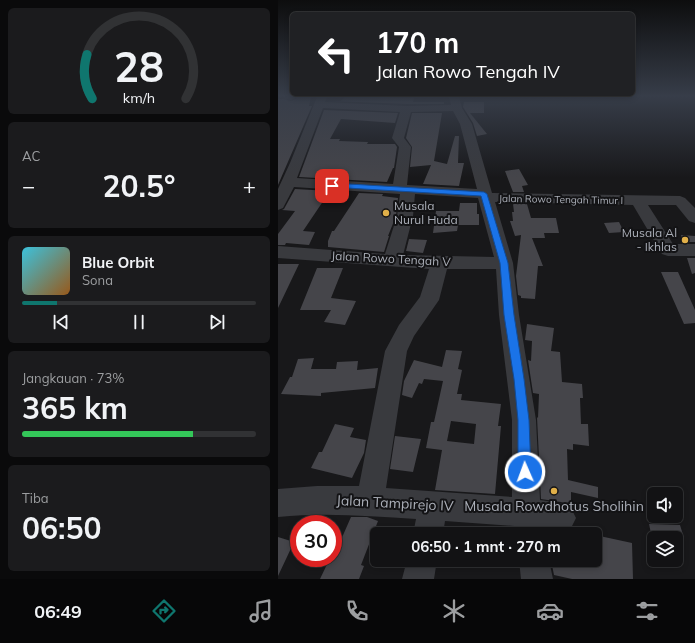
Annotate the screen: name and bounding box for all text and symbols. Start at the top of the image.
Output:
text: 170 m [376,25,459,60]
icon: left [310,28,362,80]
text: 28 [114,40,164,92]
text: Jalan Rowo Tengah IV [376,60,560,83]
text: km/h [123,89,155,107]
text: AC [22,148,40,164]
text: 20.5° [103,167,175,205]
pin [315,169,349,203]
text: − [22,172,35,200]
text: + [243,172,256,200]
icon: arrive [321,175,343,197]
street label: Jalan Rowo Tengah Timur I [499,192,623,207]
place label: Musala Nurul Huda [394,198,458,227]
marker: Musala Nurul Huda [381,208,391,218]
place label: Musala Al - Ikhlas [622,225,677,254]
marker: Musala Al - Ikhlas [680,235,690,245]
street label: Jalan Rowo Tengah V [331,248,452,269]
text: Blue Orbit [82,253,154,272]
text: Sona [82,272,113,288]
icon: previous [50,311,72,333]
icon: pause [128,311,150,333]
icon: next [206,311,228,333]
text: Jangkauan · 73% [22,370,124,386]
text: 365 km [22,389,128,427]
position arrow [504,451,546,493]
marker: Musala Rowdhotus Sholihin [549,486,559,496]
map controls [647,487,683,567]
button: sound [647,487,683,523]
text: Tiba [22,490,49,506]
street label: Jalan Tampirejo IV [336,491,454,515]
place label: Musala Rowdhotus Sholihin [464,497,644,515]
text: 06:50 [22,509,101,547]
speed limit sign: 30 [290,515,342,567]
button: layers [647,531,683,567]
text: 06:50 · 1 mnt · 270 m [411,537,561,556]
icon: directions [150,597,178,625]
icon: music [247,597,275,625]
icon: phone [343,597,371,625]
icon: climate [440,597,468,625]
icon: car [536,597,564,625]
icon: filters [633,597,661,625]
text: 06:49 [34,600,82,623]

